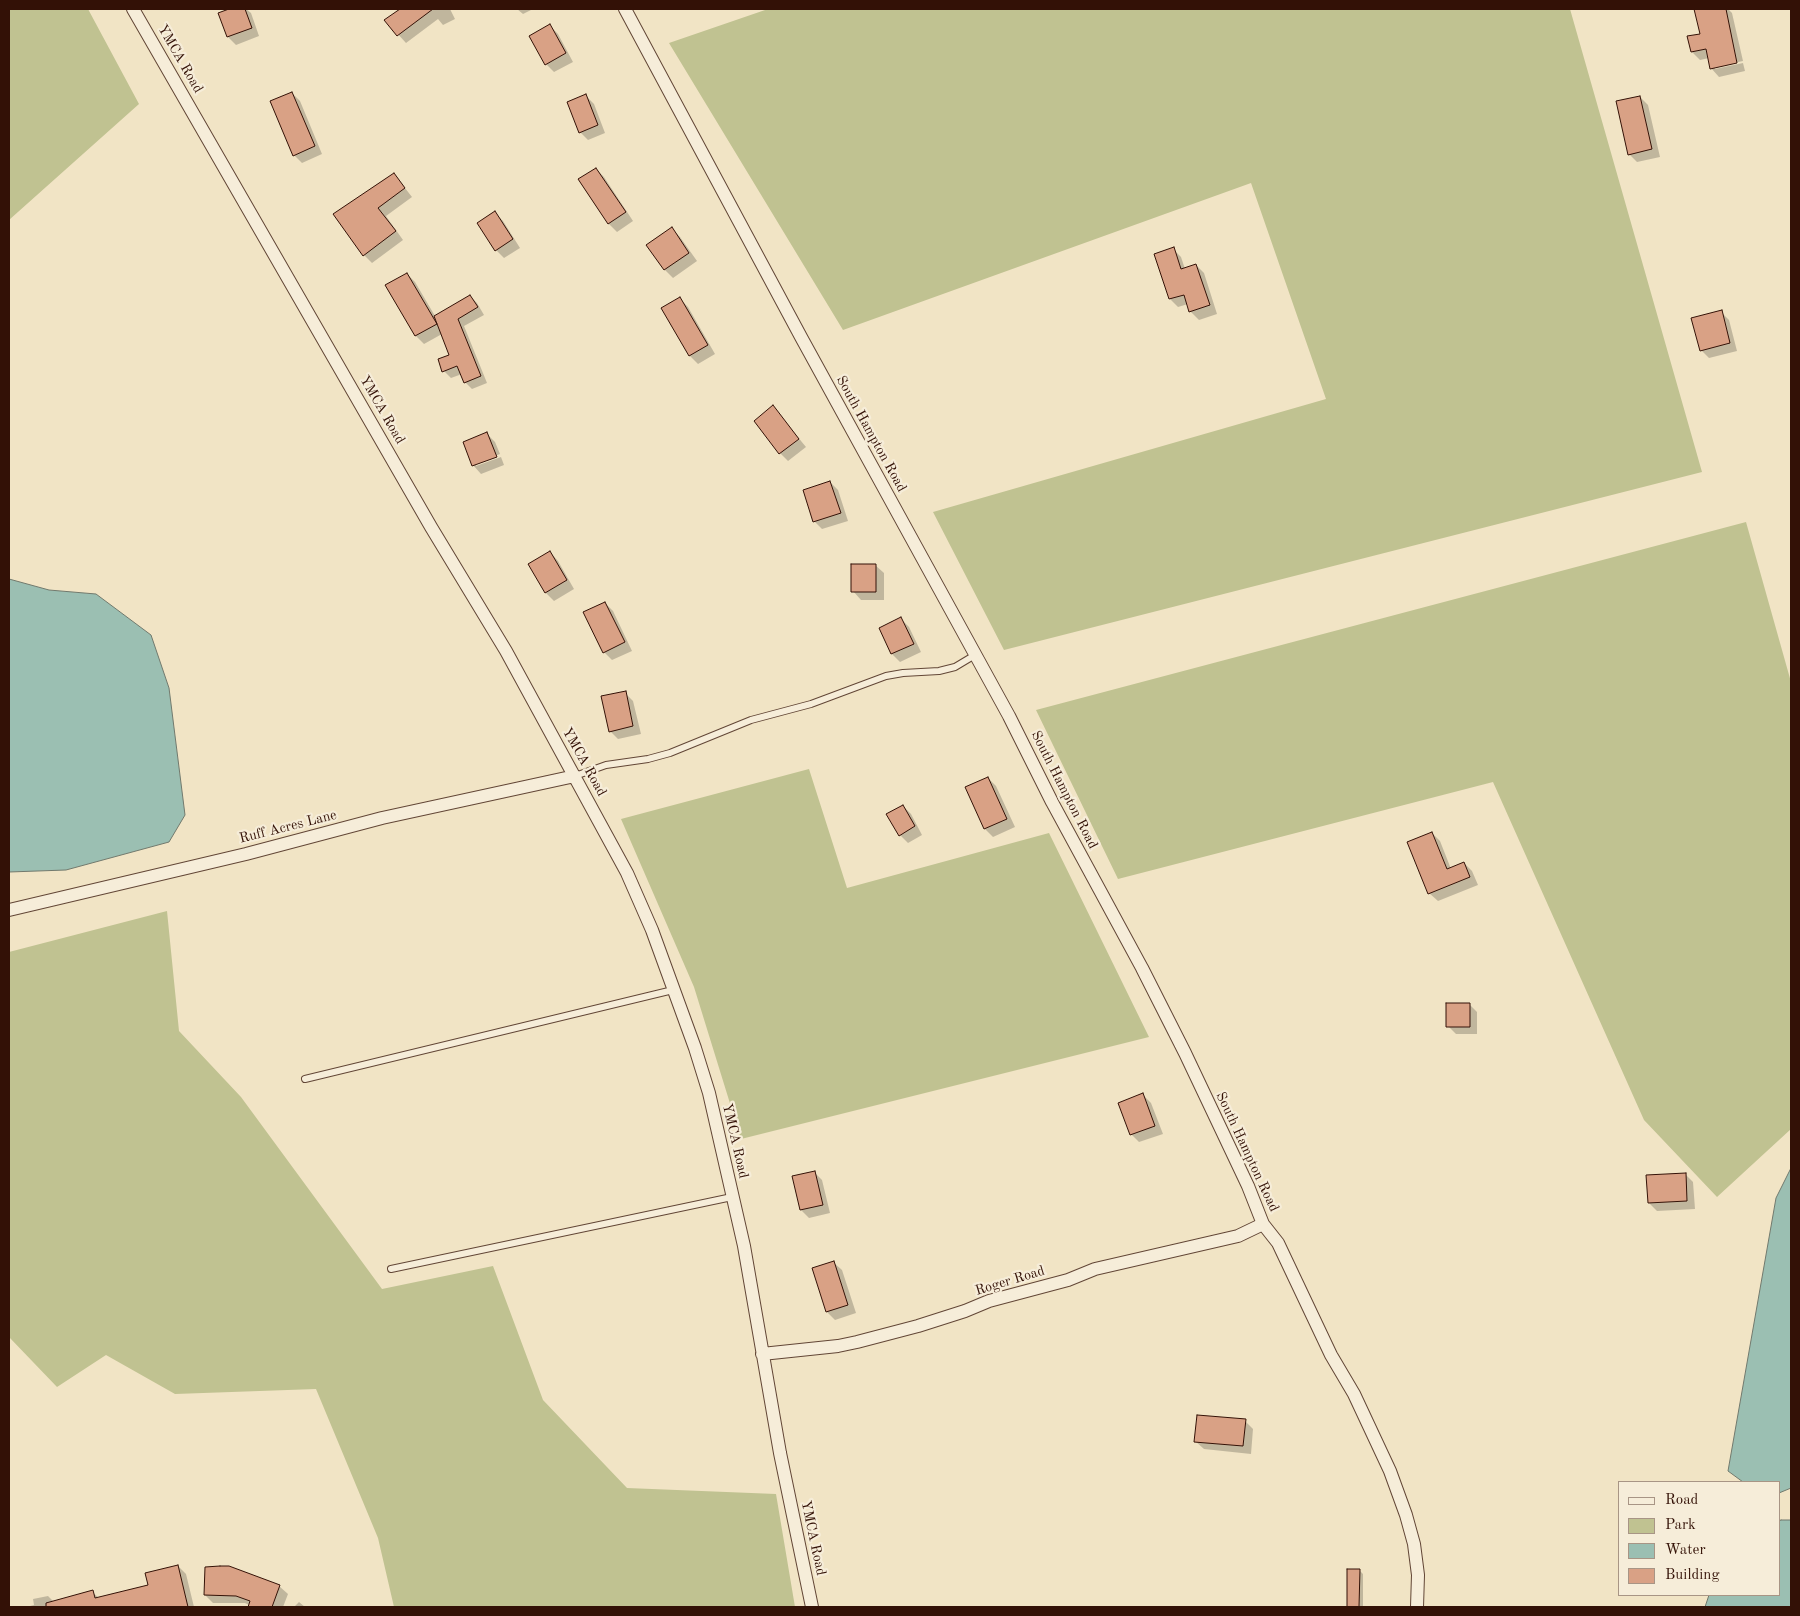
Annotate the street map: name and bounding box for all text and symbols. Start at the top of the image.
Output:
street label: YMCA Road [154,22,206,96]
street label: YMCA Road [356,373,408,447]
street label: South Hampton Road [832,373,910,495]
street label: YMCA Road [558,725,610,799]
street label: South Hampton Road [1027,728,1101,852]
street label: Ruff Acres Lane [237,807,339,847]
street label: South Hampton Road [1212,1089,1282,1215]
street label: YMCA Road [718,1102,752,1180]
street label: Roger Road [973,1262,1047,1300]
legend [1618,1481,1780,1596]
text: Road [1665,1493,1698,1508]
street label: YMCA Road [797,1499,829,1577]
text: Park [1665,1518,1696,1533]
text: Water [1665,1543,1706,1558]
text: Building [1665,1568,1720,1583]

